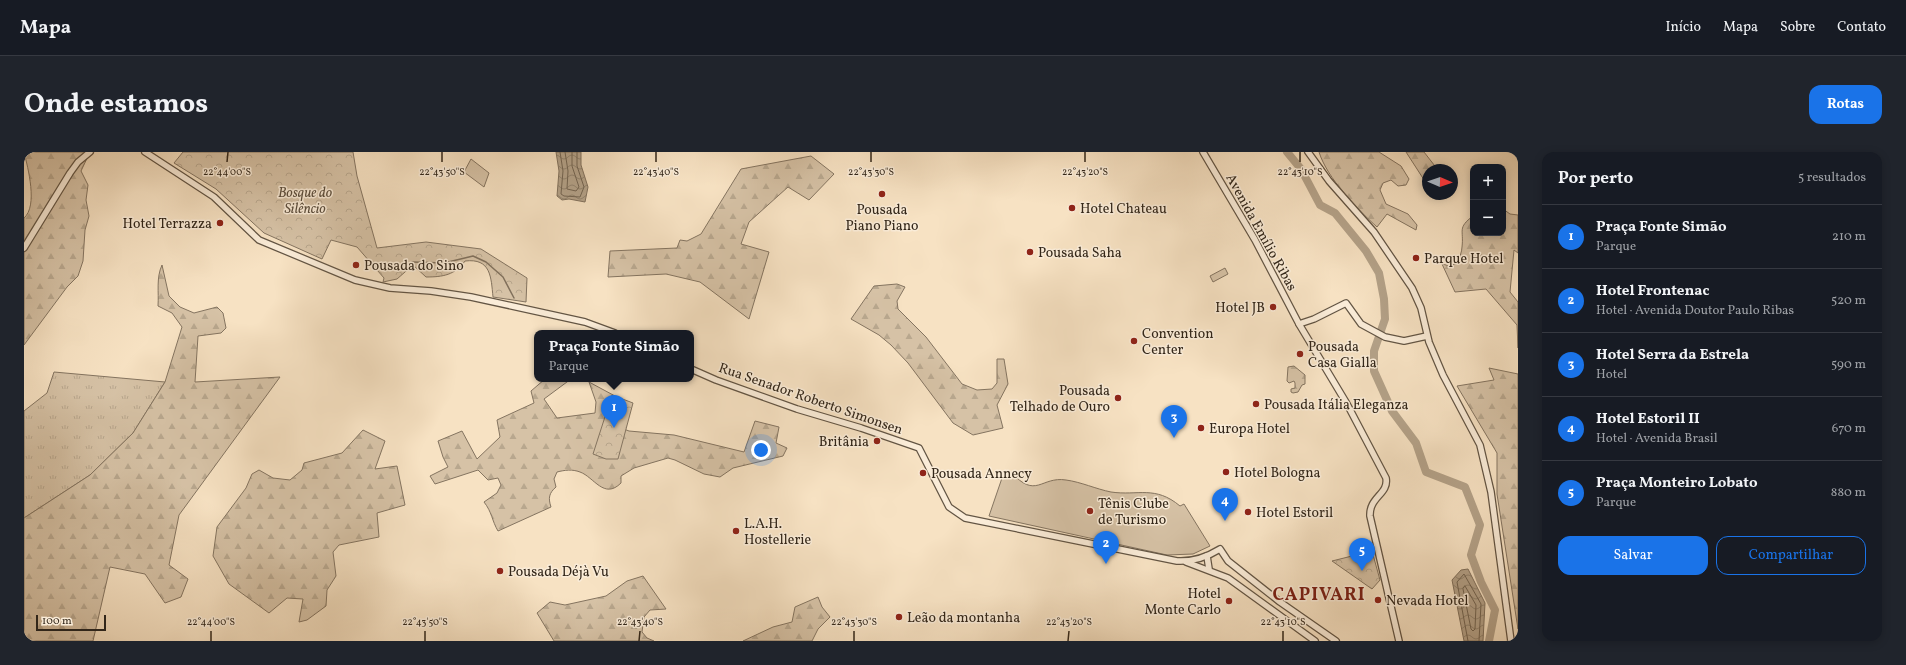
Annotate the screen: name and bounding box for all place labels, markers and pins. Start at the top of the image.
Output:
marker: Pousada Piano Piano [877,189,887,199]
place label: Hotel Chateau [1080,200,1167,219]
place label: Pousada Piano Piano [845,201,919,236]
marker: Hotel Chateau [1067,203,1077,213]
place label: Hotel Terrazza [122,215,212,234]
marker: Hotel Terrazza [215,218,225,228]
place label: Pousada Saha [1038,244,1122,263]
marker: Pousada Saha [1025,247,1035,257]
place label: Parque Hotel [1424,250,1504,269]
marker: Parque Hotel [1411,253,1421,263]
place label: Pousada do Sino [364,257,464,276]
marker: Pousada do Sino [351,260,361,270]
place label: Hotel JB [1215,299,1265,318]
marker: Hotel JB [1268,302,1278,312]
place label: Convention Center [1142,325,1214,360]
marker: Convention Center [1129,336,1139,346]
place label: Pousada Casa Gialla [1308,338,1377,373]
marker: Pousada Casa Gialla [1295,349,1305,359]
place label: Pousada Telhado de Ouro [1010,382,1110,417]
marker: Pousada Telhado de Ouro [1113,393,1123,403]
pin: 1 [601,395,627,428]
place label: Pousada Itália Eleganza [1264,396,1409,415]
marker: Pousada Itália Eleganza [1251,399,1261,409]
pin: 3 [1161,405,1187,438]
place label: Europa Hotel [1209,420,1290,439]
marker: Europa Hotel [1196,423,1206,433]
place label: Britânia [819,433,869,452]
marker: Britânia [872,436,882,446]
place label: Hotel Bologna [1234,464,1321,483]
place label: Pousada Annecy [931,465,1032,484]
marker: Hotel Bologna [1221,467,1231,477]
marker: Pousada Annecy [918,468,928,478]
pin: 4 [1212,488,1238,521]
place label: Tênis Clube de Turismo [1098,495,1169,530]
place label: Hotel Estoril [1256,504,1333,523]
marker: Tênis Clube de Turismo [1085,506,1095,516]
marker: Hotel Estoril [1243,507,1253,517]
place label: L.A.H. Hostellerie [744,515,811,550]
marker: L.A.H. Hostellerie [731,526,741,536]
pin: 2 [1093,531,1119,564]
pin: 5 [1349,538,1375,571]
place label: Pousada Déjà Vu [508,563,609,582]
marker: Pousada Déjà Vu [495,566,505,576]
place label: Hotel Monte Carlo [1145,585,1221,620]
place label: Nevada Hotel [1386,592,1469,611]
marker: Nevada Hotel [1373,595,1383,605]
marker: Hotel Monte Carlo [1224,596,1234,606]
place label: Leão da montanha [907,609,1020,628]
marker: Leão da montanha [894,612,904,622]

